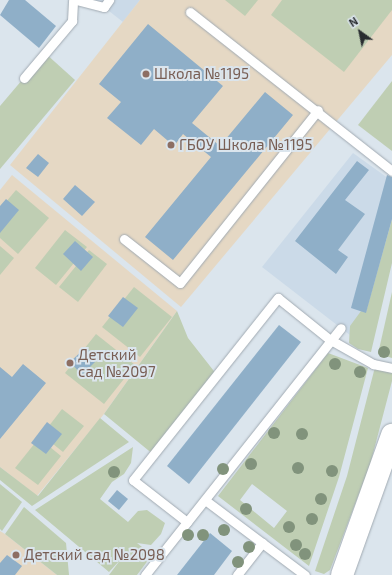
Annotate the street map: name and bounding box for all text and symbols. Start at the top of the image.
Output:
north arrow [340,12,380,52]
text: N [346,14,360,29]
place label: Школа №1195 [154,65,249,83]
marker: Школа №1195 [141,69,151,79]
place label: ГБОУ Школа №1195 [179,136,312,154]
marker: ГБОУ Школа №1195 [166,140,176,150]
place label: Детский сад №2097 [78,345,156,380]
marker: Детский сад №2097 [65,358,75,368]
place label: Детский сад №2098 [24,546,165,564]
marker: Детский сад №2098 [11,550,21,560]

